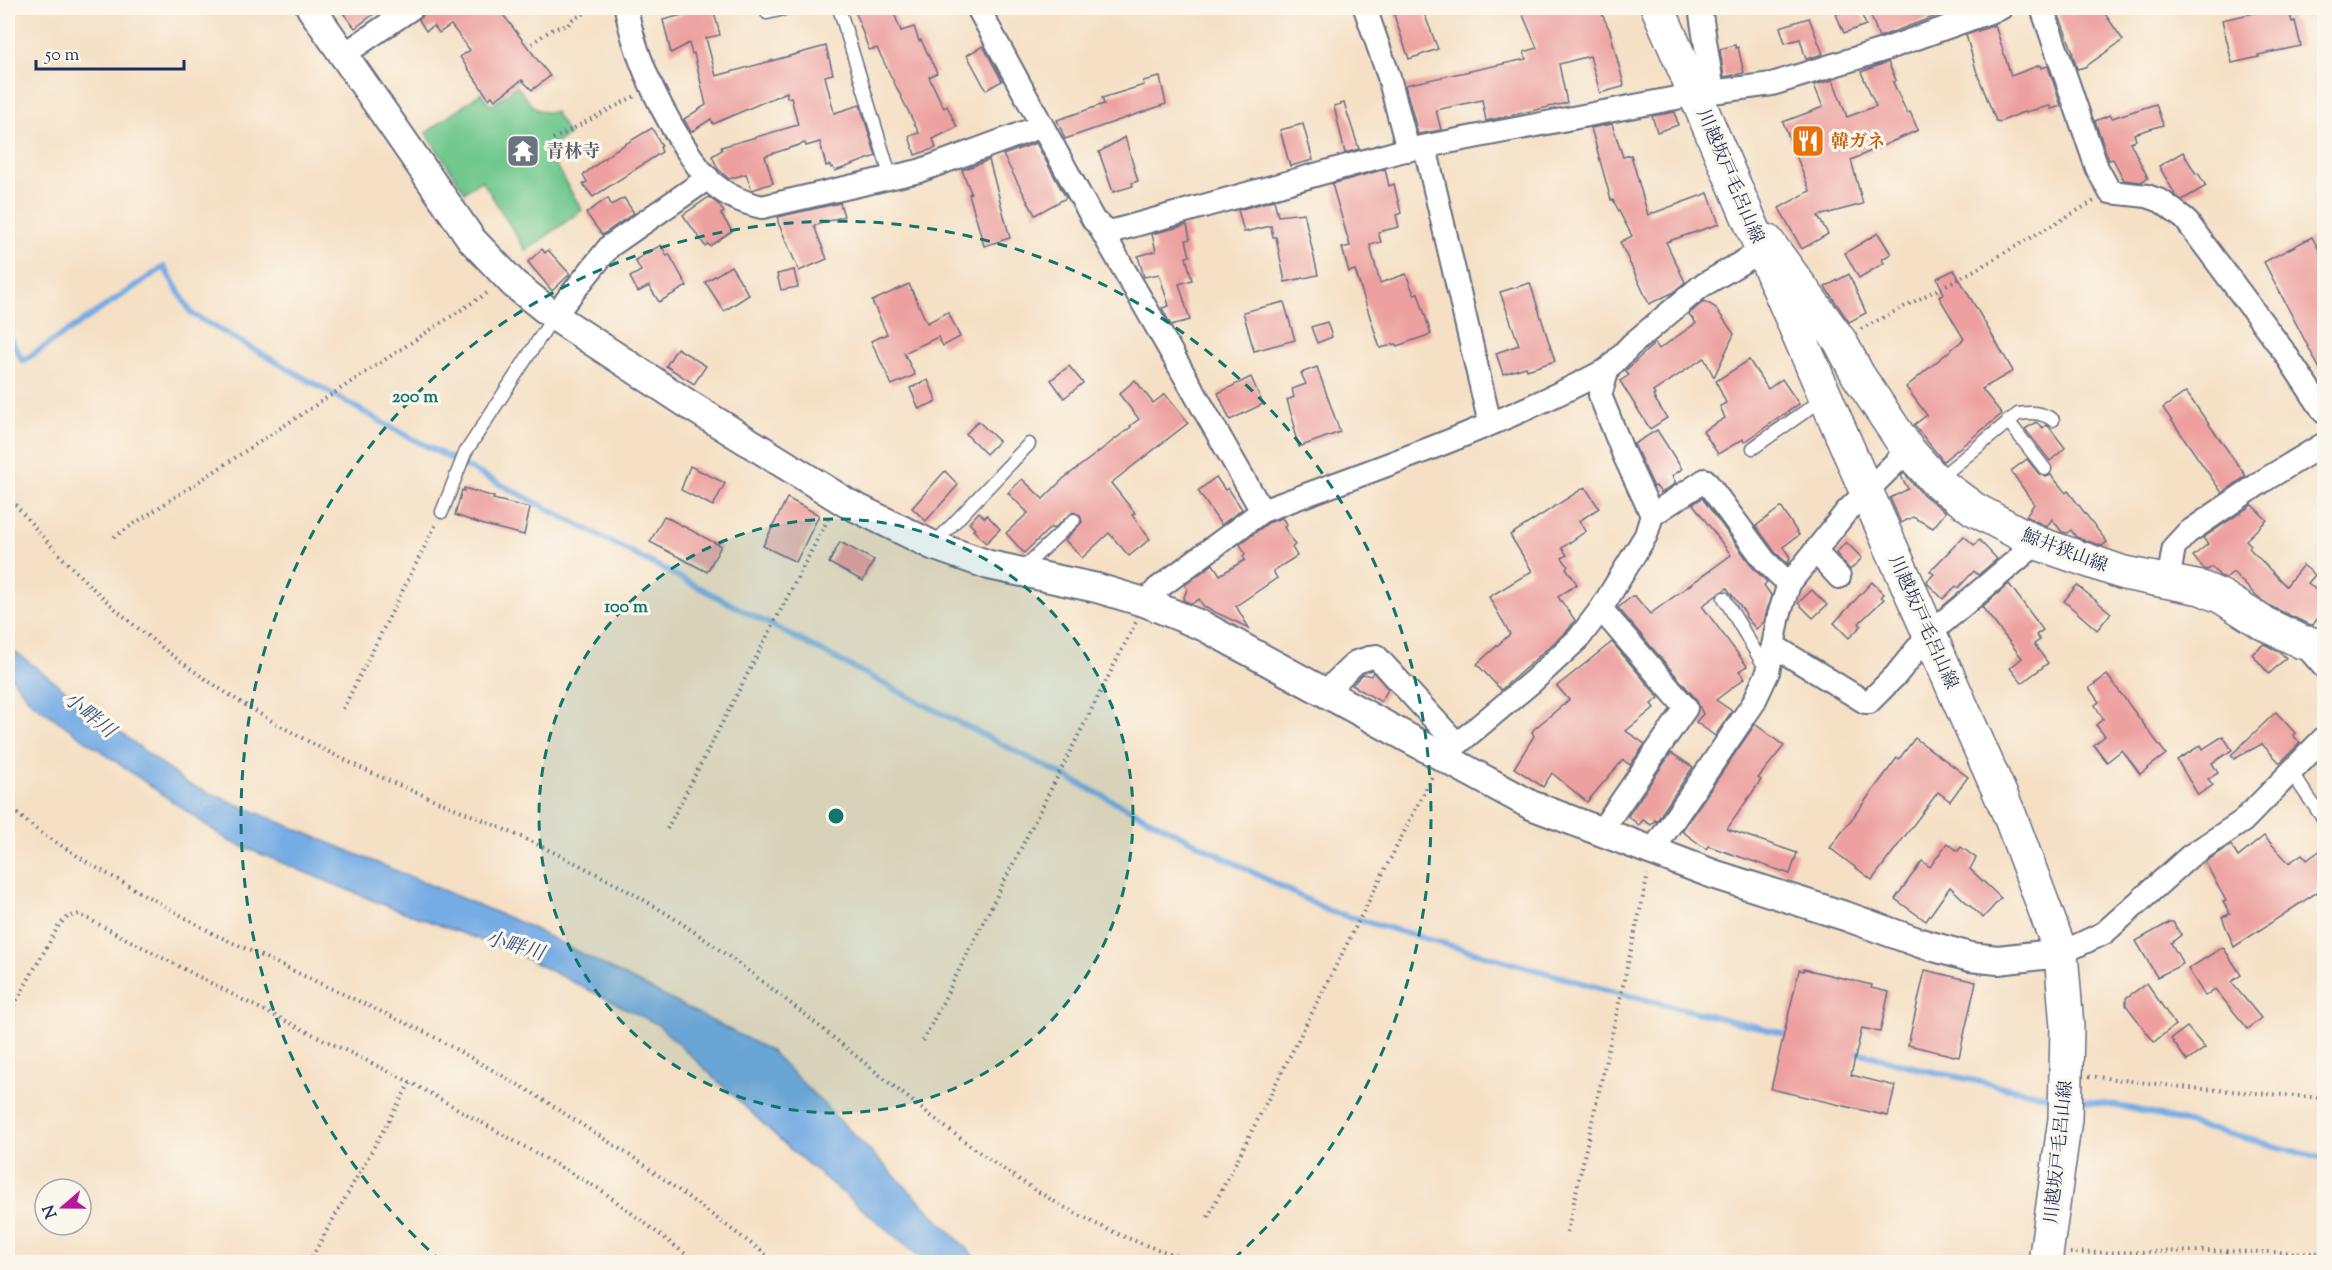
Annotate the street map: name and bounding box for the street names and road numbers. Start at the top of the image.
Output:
street label: 川越坂戸毛呂山線 [1689,105,1769,248]
street label: 鯨井狭山線 [2018,524,2111,580]
street label: 川越坂戸毛呂山線 [1881,552,1963,694]
street label: 川越坂戸毛呂山線 [2040,1079,2080,1225]

